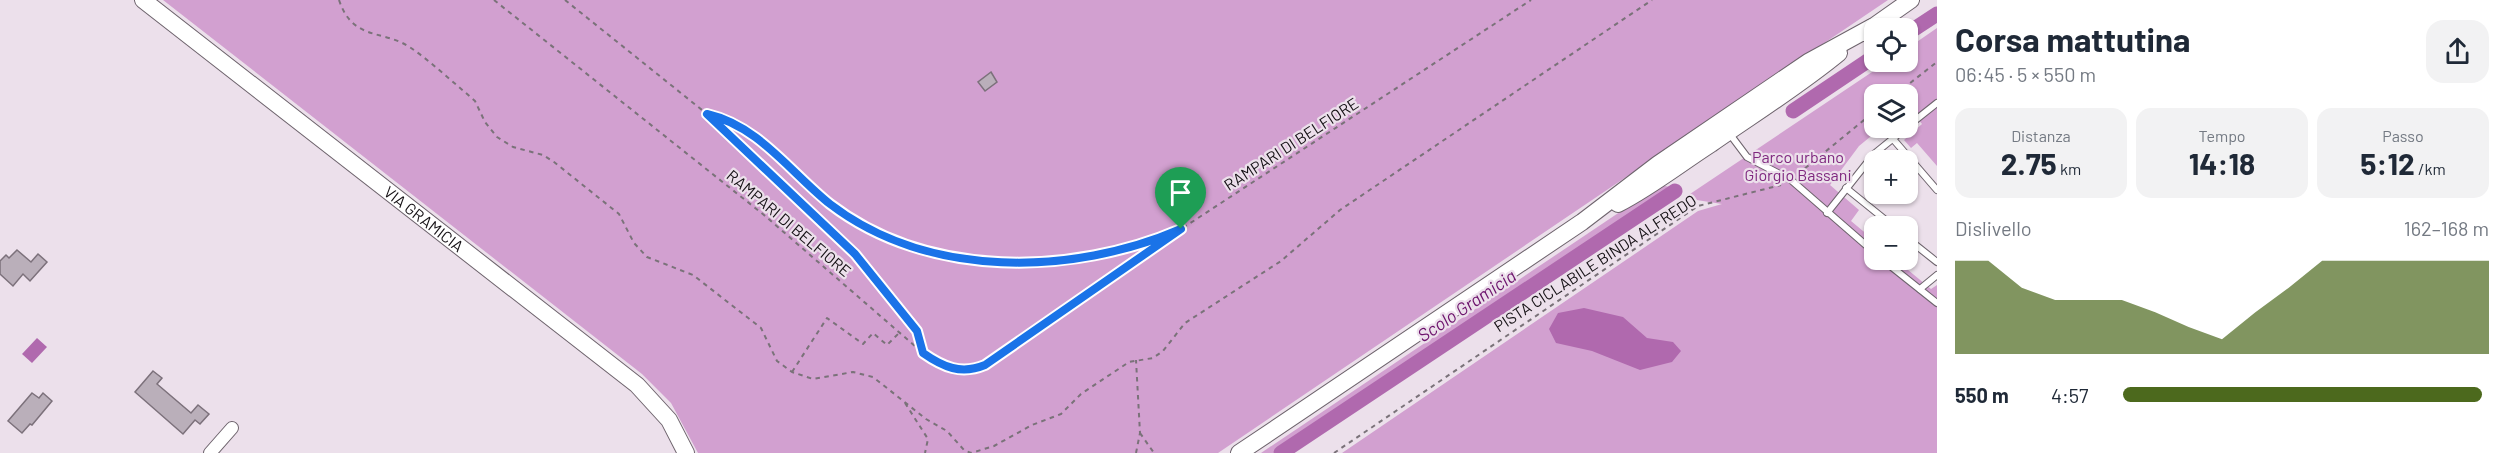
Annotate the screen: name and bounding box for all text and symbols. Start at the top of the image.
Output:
map controls [1864,18,1918,270]
button: locate [1864,18,1918,72]
text: Corsa mattutina [1955,19,2191,59]
button: share [2426,20,2489,83]
text: 06:45 · 5 × 550 m [1955,62,2096,86]
button: layers [1864,84,1918,138]
street label: RAMPARI DI BELFIORE [1220,93,1361,194]
text: Distanza [2011,126,2071,145]
text: Tempo [2198,126,2246,145]
text: Passo [2382,126,2424,145]
text: 2.75 [2001,145,2057,181]
text: 14:18 [2189,145,2255,181]
text: 5:12 [2360,145,2415,181]
park label: Parco urbano Giorgio Bassani [1745,147,1851,184]
button: + [1864,150,1918,204]
text: km [2057,159,2081,178]
text: /km [2415,159,2446,178]
street label: RAMPARI DI BELFIORE [723,165,855,280]
pin [1155,167,1206,229]
icon: arrive [1164,176,1197,209]
street label: VIA GRAMICIA [381,182,468,256]
street label: PISTA CICLABILE BINDA ALFREDO [1490,190,1699,335]
button: − [1864,216,1918,270]
text: Dislivello [1955,216,2032,240]
text: 162–168 m [2404,216,2489,240]
water label: Scolo Gramicia [1413,264,1520,346]
text: 550 m [1955,383,2009,407]
text: 4:57 [2051,383,2089,407]

